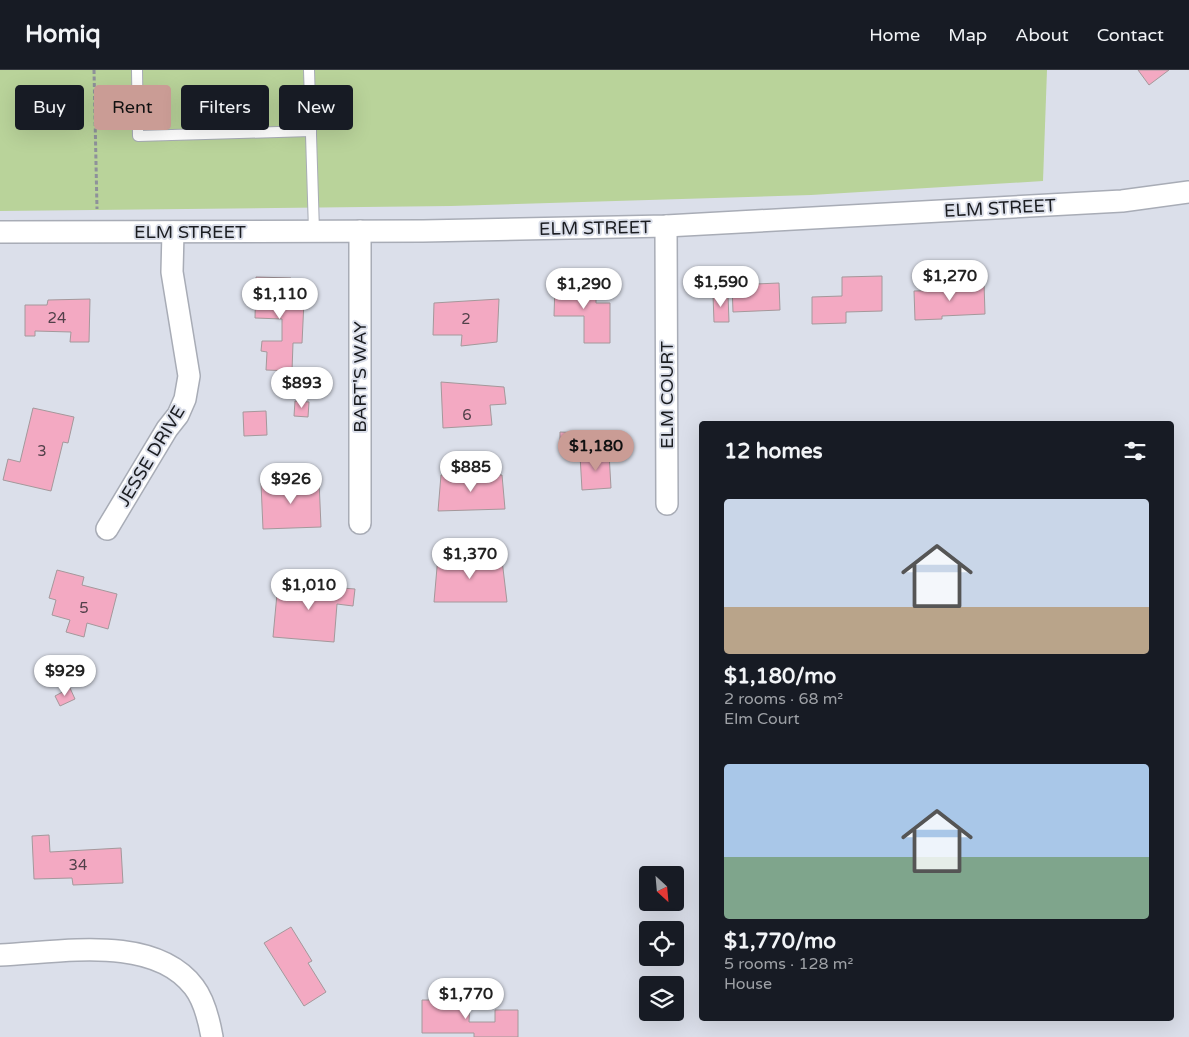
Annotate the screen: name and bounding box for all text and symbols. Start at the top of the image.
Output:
text: Homiq [25,20,101,49]
text: Home [869,24,920,46]
text: Map [948,24,987,46]
text: About [1015,24,1069,46]
text: Contact [1097,24,1164,46]
chip: Buy [15,85,84,130]
chip: Rent [94,85,171,130]
chip: Filters [181,85,269,130]
chip: New [279,85,353,130]
street label: ELM STREET [943,194,1057,222]
street label: ELM STREET [539,216,651,240]
street label: ELM STREET [134,221,246,243]
pin: $1,270 [909,260,991,302]
pin: $1,590 [680,266,762,308]
text: $1,270 [923,266,977,286]
pin: $1,290 [543,268,625,310]
text: $1,590 [694,272,748,292]
text: $1,290 [557,274,611,294]
pin: $1,110 [239,278,321,320]
text: $1,110 [253,284,307,304]
house number: 24 [48,309,66,327]
house number: 2 [461,310,471,328]
street label: BART'S WAY [349,321,371,433]
street label: ELM COURT [656,341,678,449]
pin: $893 [272,366,332,409]
text: $893 [282,373,322,393]
street label: JESSE DRIVE [112,402,190,510]
house number: 6 [462,406,472,424]
pin: $1,180 [555,430,637,472]
text: $1,180 [569,436,623,456]
icon: filters [1121,437,1149,465]
text: 12 homes [724,439,823,464]
house number: 3 [37,442,47,460]
pin: $885 [441,450,501,493]
text: $885 [451,457,491,477]
pin: $926 [261,462,321,505]
text: $926 [271,469,311,489]
icon: home [892,531,982,621]
pin: $1,370 [429,538,511,580]
text: $1,370 [443,544,497,564]
pin: $1,010 [268,568,350,611]
text: $1,010 [282,575,336,595]
house number: 5 [79,599,89,617]
pin: $929 [35,654,95,697]
text: $929 [45,661,85,681]
text: $1,180/mo [724,664,836,689]
text: 2 rooms · 68 m² [724,689,843,709]
text: Elm Court [724,709,800,729]
icon: home [892,796,982,886]
house number: 34 [69,856,87,874]
north arrow [639,866,684,911]
map controls [639,866,684,1021]
button: locate [639,921,684,966]
text: $1,770/mo [724,929,836,954]
text: 5 rooms · 128 m² [724,954,853,974]
text: House [724,974,772,994]
button: layers [639,976,684,1021]
pin: $1,770 [425,978,507,1020]
text: $1,770 [439,984,493,1004]

